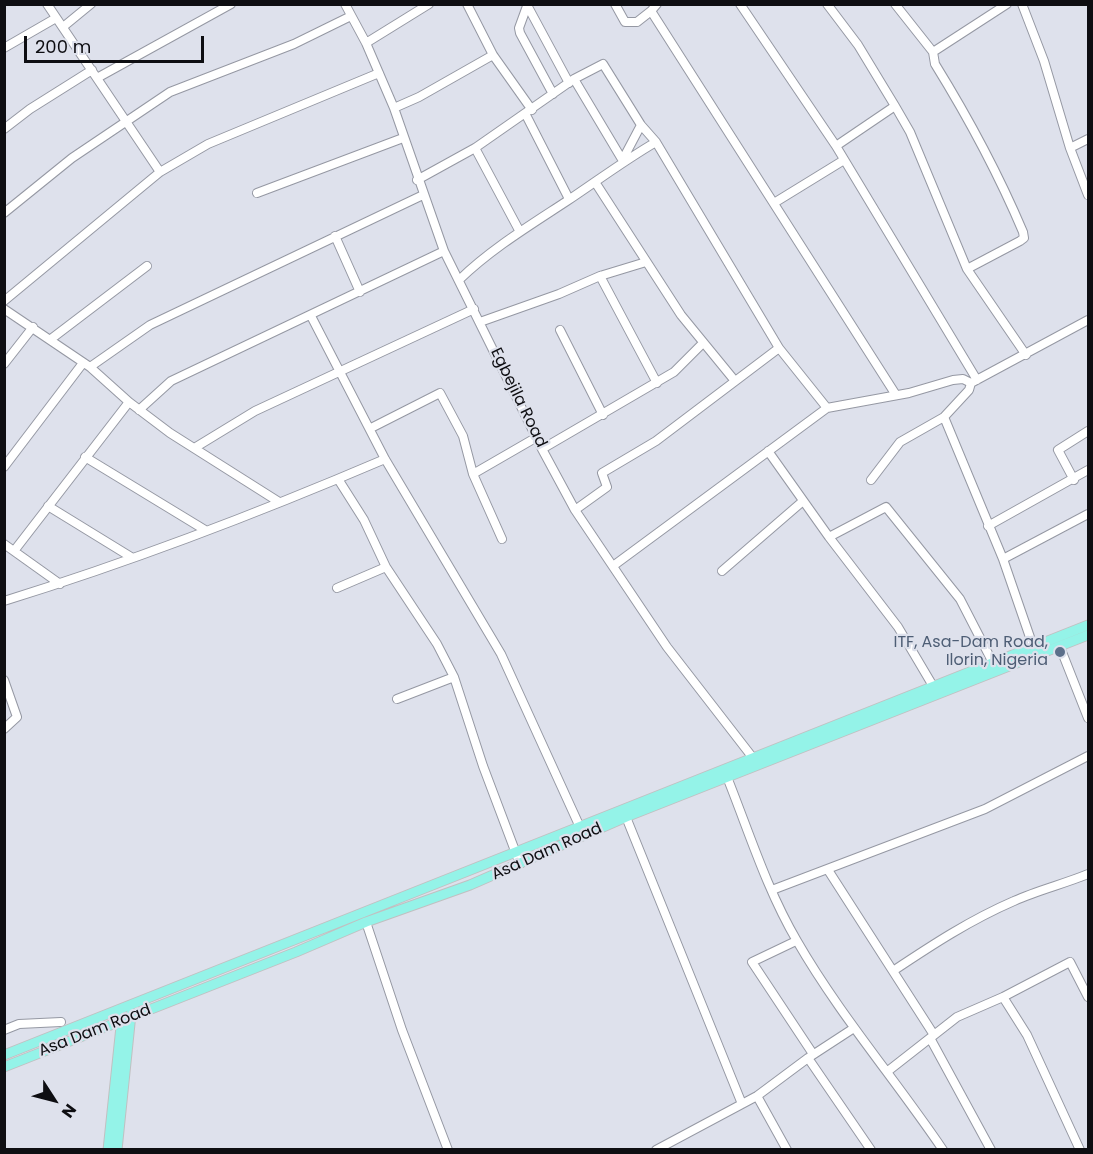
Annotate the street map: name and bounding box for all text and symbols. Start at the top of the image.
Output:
scale bar [27,24,207,62]
text: 200 m [35,34,91,59]
street label: Egbejila Road [486,345,550,451]
place label: ITF, Asa-Dam Road, Ilorin, Nigeria [893,633,1048,671]
marker: ITF, Asa-Dam Road, Ilorin, Nigeria [1053,645,1067,659]
street label: Asa Dam Road [489,819,605,885]
street label: Asa Dam Road [36,1001,154,1061]
north arrow [24,1070,84,1130]
text: N [56,1099,82,1123]

